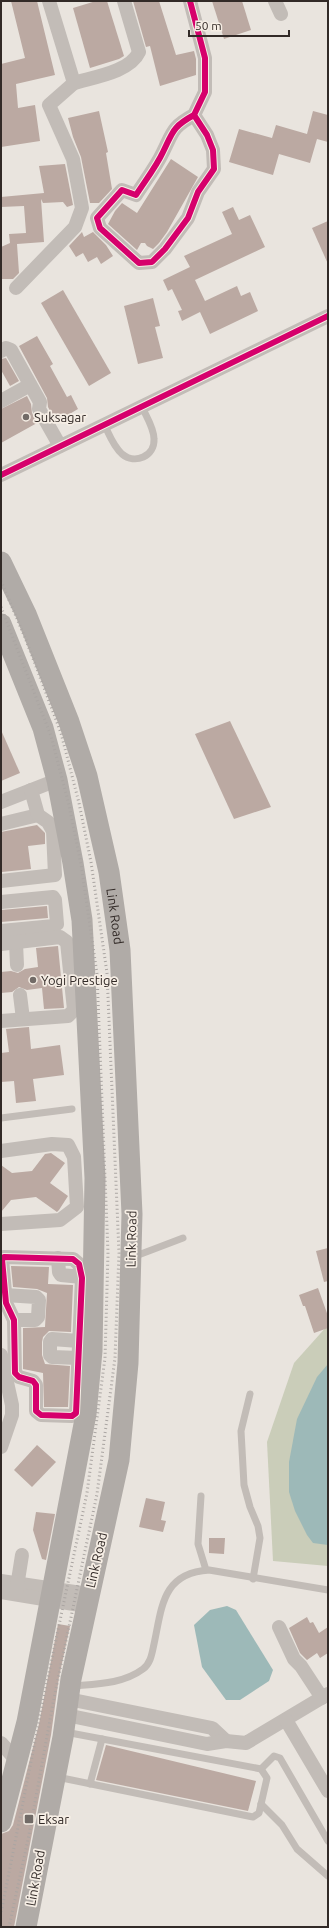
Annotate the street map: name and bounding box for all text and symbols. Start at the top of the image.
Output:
scale bar [189,12,289,38]
text: 50 m [195,19,222,32]
place label: Suksagar [34,410,86,424]
marker: Suksagar [21,412,31,422]
street label: Link Road [104,887,126,945]
place label: Yogi Prestige [41,973,118,987]
marker: Yogi Prestige [28,975,38,985]
street label: Link Road [124,1211,138,1267]
street label: Link Road [83,1531,109,1589]
place label: Eksar [38,1812,69,1826]
marker: Eksar [23,1813,35,1825]
street label: Link Road [23,1849,47,1907]

